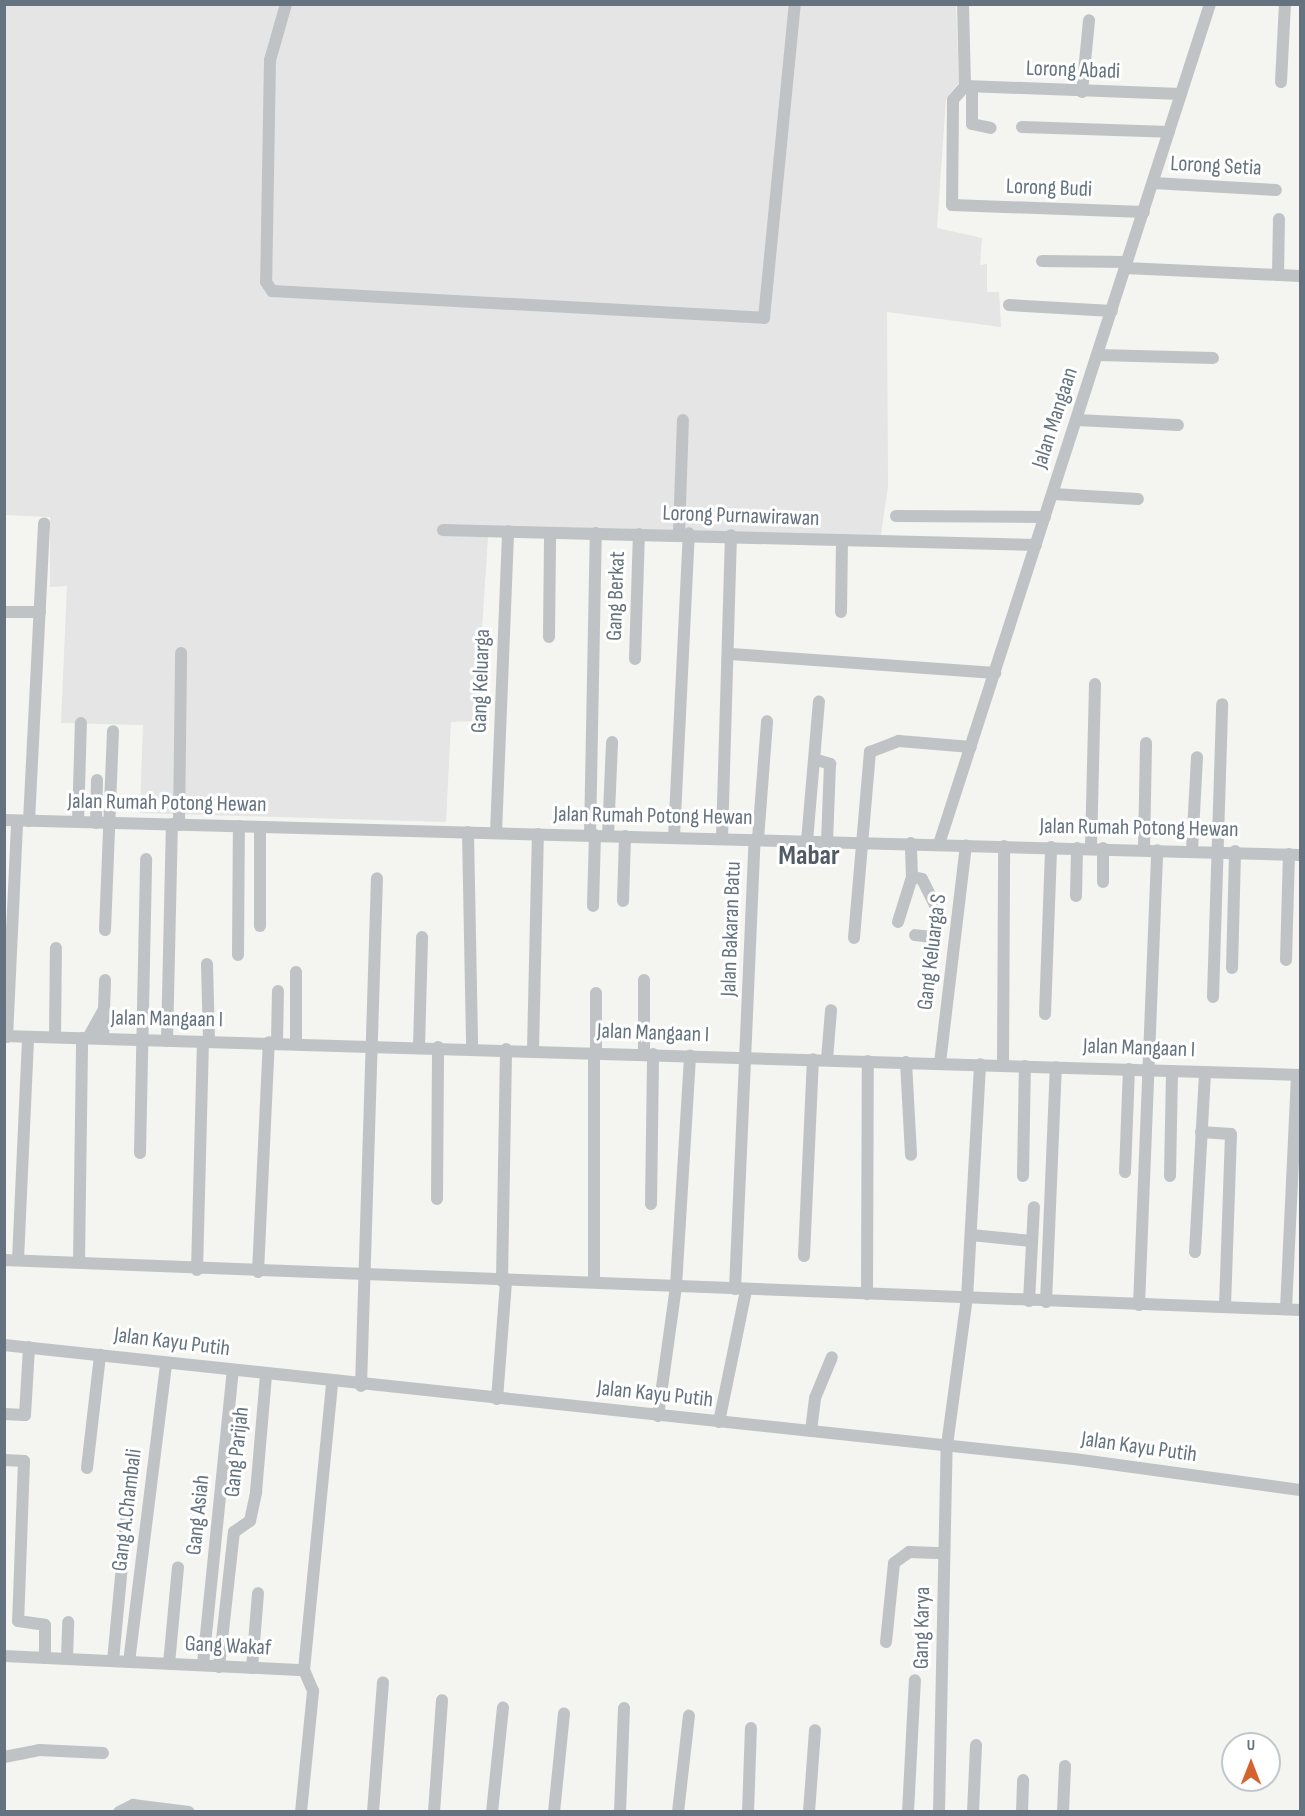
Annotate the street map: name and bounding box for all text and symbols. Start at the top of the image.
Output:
street label: Lorong Abadi [1025,55,1121,85]
street label: Lorong Setia [1170,150,1262,182]
street label: Lorong Budi [1006,173,1092,203]
street label: Jalan Mangaan [1026,364,1084,472]
street label: Lorong Purnawirawan [662,500,820,532]
street label: Gang Berkat [601,551,631,641]
street label: Gang Keluarga [466,629,496,733]
street label: Jalan Rumah Potong Hewan [67,788,267,818]
street label: Jalan Rumah Potong Hewan [553,801,753,831]
street label: Jalan Rumah Potong Hewan [1039,813,1239,843]
district label: Mabar [778,839,840,873]
street label: Jalan Bakaran Batu [715,861,747,997]
street label: Gang Keluarga S [912,892,952,1012]
street label: Jalan Mangaan I [111,1005,223,1033]
street label: Jalan Mangaan I [596,1018,710,1048]
street label: Jalan Mangaan I [1082,1033,1196,1063]
street label: Jalan Kayu Putih [113,1322,231,1362]
street label: Jalan Kayu Putih [596,1375,714,1413]
street label: Gang Parijah [219,1406,255,1498]
street label: Jalan Kayu Putih [1079,1426,1199,1468]
street label: Gang A.Chambali [106,1447,148,1573]
street label: Gang Asiah [181,1474,215,1556]
street label: Gang Karya [908,1587,936,1669]
street label: Gang Wakaf [184,1631,272,1661]
north arrow [1221,1732,1281,1792]
text: U [1247,1736,1255,1755]

